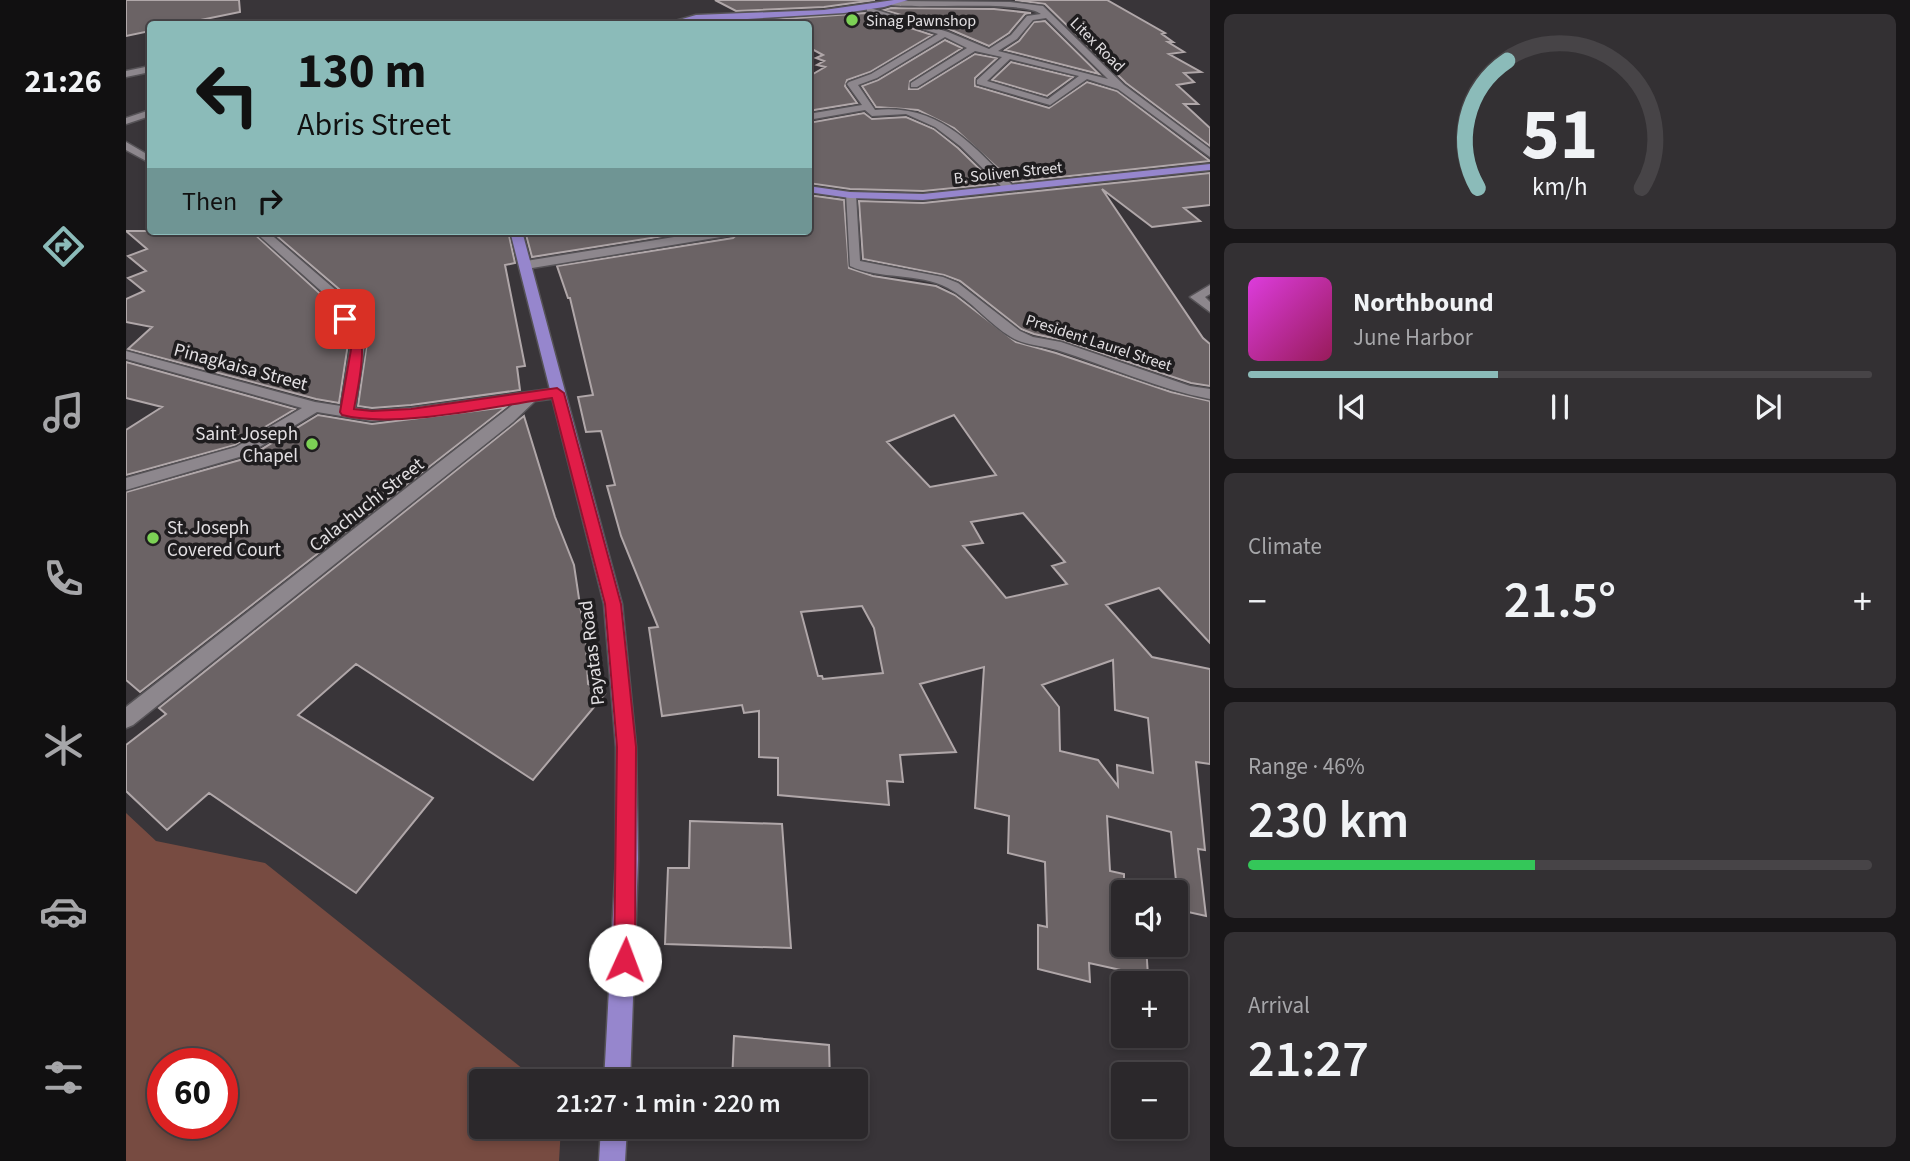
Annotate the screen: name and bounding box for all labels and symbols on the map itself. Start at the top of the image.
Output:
place label: Sinag Pawnshop [866,10,976,32]
marker: Sinag Pawnshop [844,12,860,28]
street label: Litex Road [1065,12,1130,77]
street label: B. Soliven Street [953,156,1064,190]
pin [315,289,375,349]
street label: President Laurel Street [1023,309,1175,377]
street label: Pinagkaisa Street [171,337,311,398]
place label: Saint Joseph Chapel [195,421,298,470]
marker: Saint Joseph Chapel [304,436,320,452]
street label: Calachuchi Street [304,451,431,559]
place label: St. Joseph Covered Court [167,515,282,564]
marker: St. Joseph Covered Court [145,530,161,546]
street label: Payatas Road [573,599,612,707]
position arrow [588,923,662,997]
speed limit sign: 60 [147,1048,238,1139]

